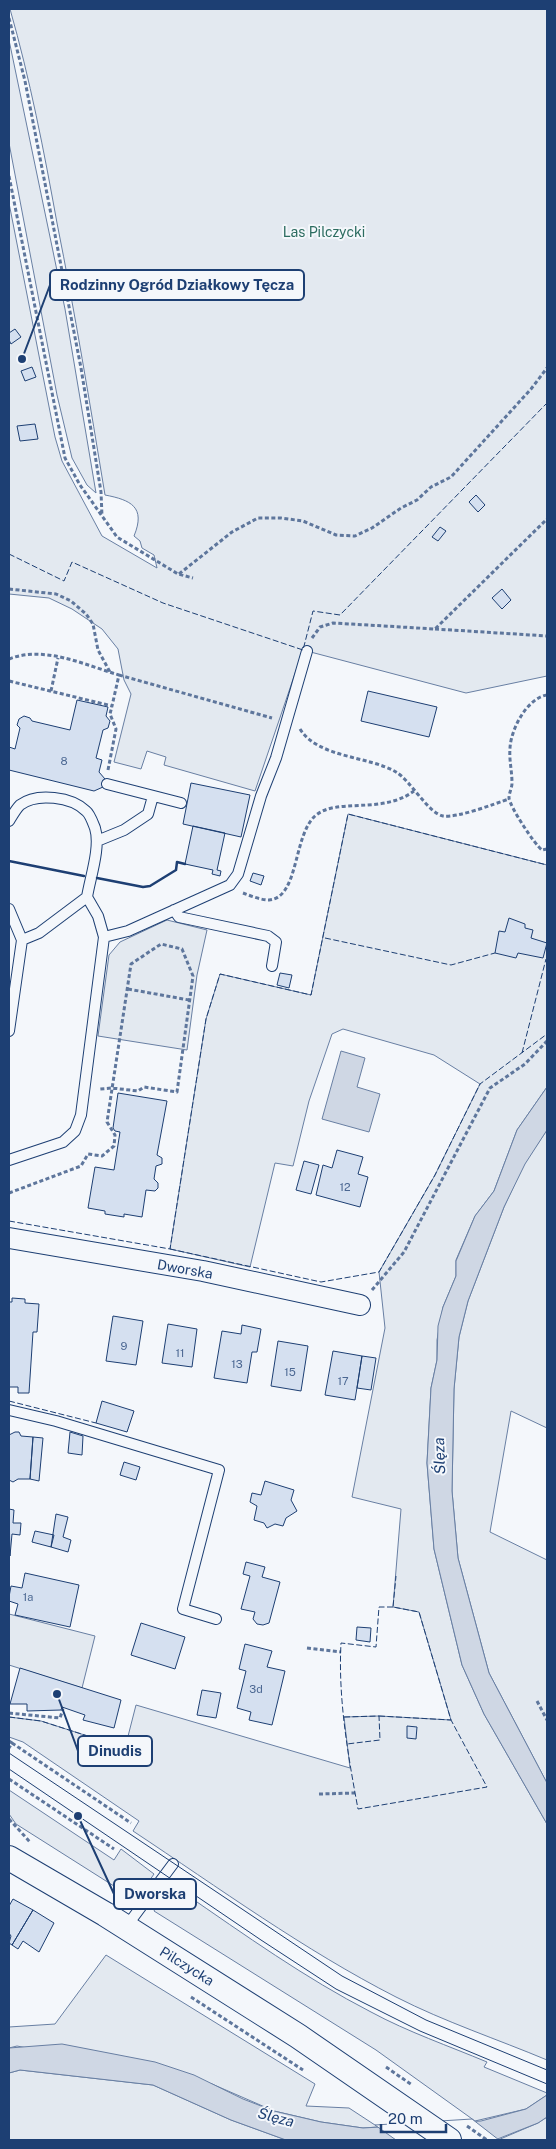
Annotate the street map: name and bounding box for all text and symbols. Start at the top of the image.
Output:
park label: Las Pilczycki [283,224,365,240]
callout: Rodzinny Ogród Działkowy Tęcza [50,270,304,300]
text: Rodzinny Ogród Działkowy Tęcza [60,276,294,293]
house number: 8 [60,755,68,767]
house number: 12 [339,1181,351,1193]
street label: Dworska [156,1256,214,1282]
house number: 9 [121,1340,128,1352]
house number: 11 [176,1347,184,1359]
house number: 13 [231,1358,243,1370]
house number: 15 [284,1366,296,1378]
house number: 17 [337,1375,349,1387]
water label: Ślęza [429,1437,448,1475]
house number: 1a [23,1591,33,1603]
house number: 3d [249,1683,263,1695]
callout: Dinudis [78,1736,152,1766]
text: Dinudis [88,1742,142,1759]
callout: Dworska [114,1879,196,1909]
text: Dworska [124,1885,186,1902]
street label: Pilczycka [157,1943,217,1989]
scale bar [381,2102,446,2134]
water label: Ślęza [256,2103,296,2130]
text: 20 m [388,2110,423,2127]

